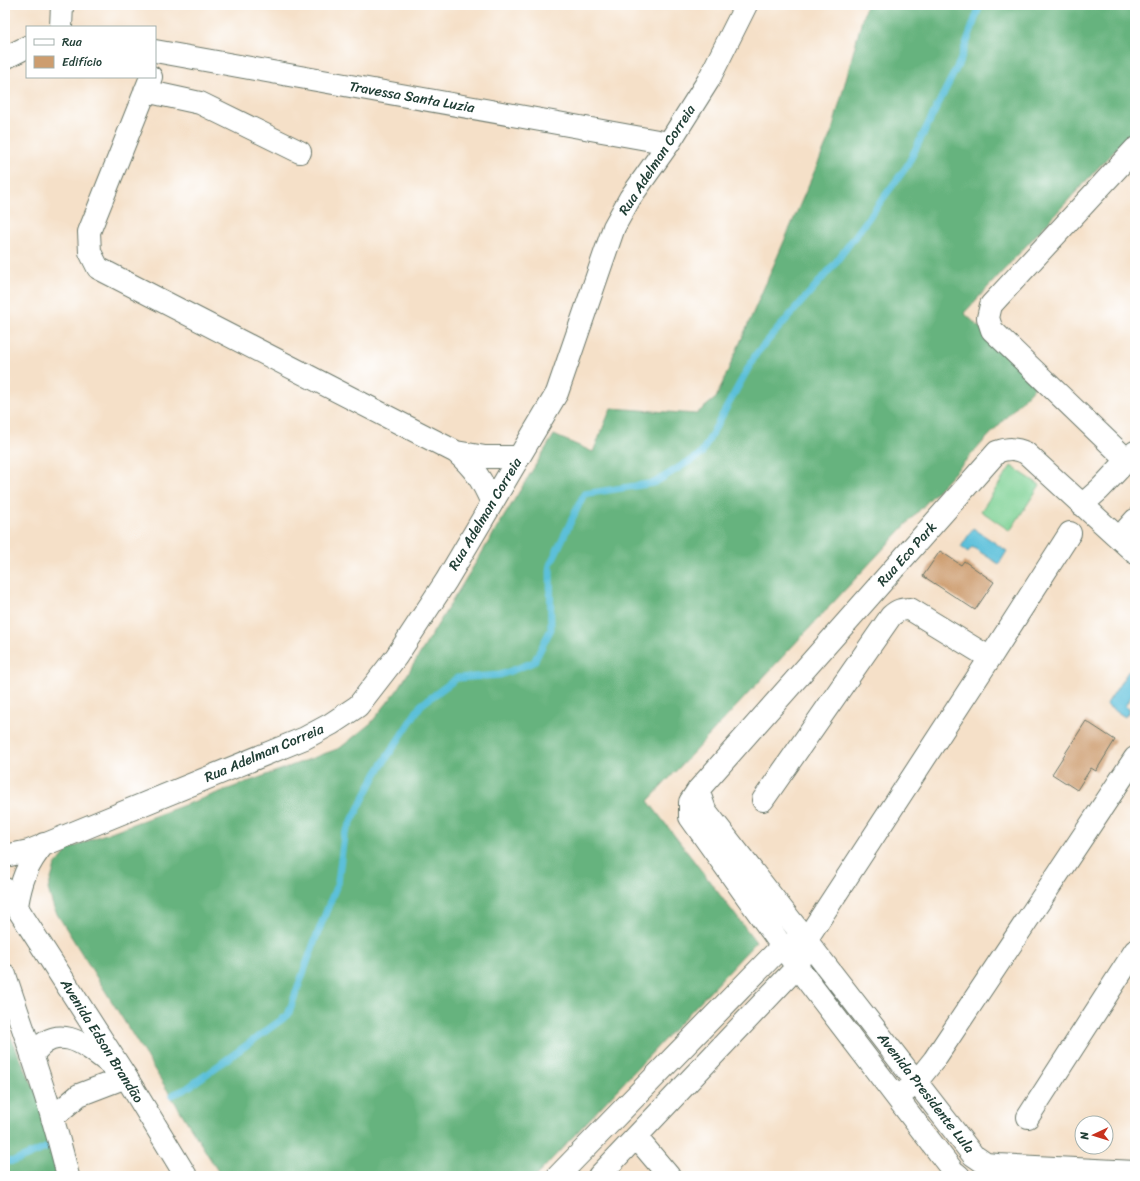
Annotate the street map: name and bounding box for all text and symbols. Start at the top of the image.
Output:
legend [26,26,156,78]
text: Rua [62,31,83,53]
text: Edifício [62,51,102,73]
street label: Travessa Santa Luzia [347,74,478,121]
street label: Rua Adelman Correia [612,99,703,220]
street label: Rua Adelman Correia [441,452,529,575]
street label: Rua Eco Park [871,516,943,592]
street label: Rua Adelman Correia [200,716,329,789]
street label: Avenida Edson Brandão [53,973,150,1108]
street label: Avenida Presidente Lula [870,1026,981,1159]
north arrow [1074,1115,1114,1155]
text: N [1075,1131,1094,1141]

